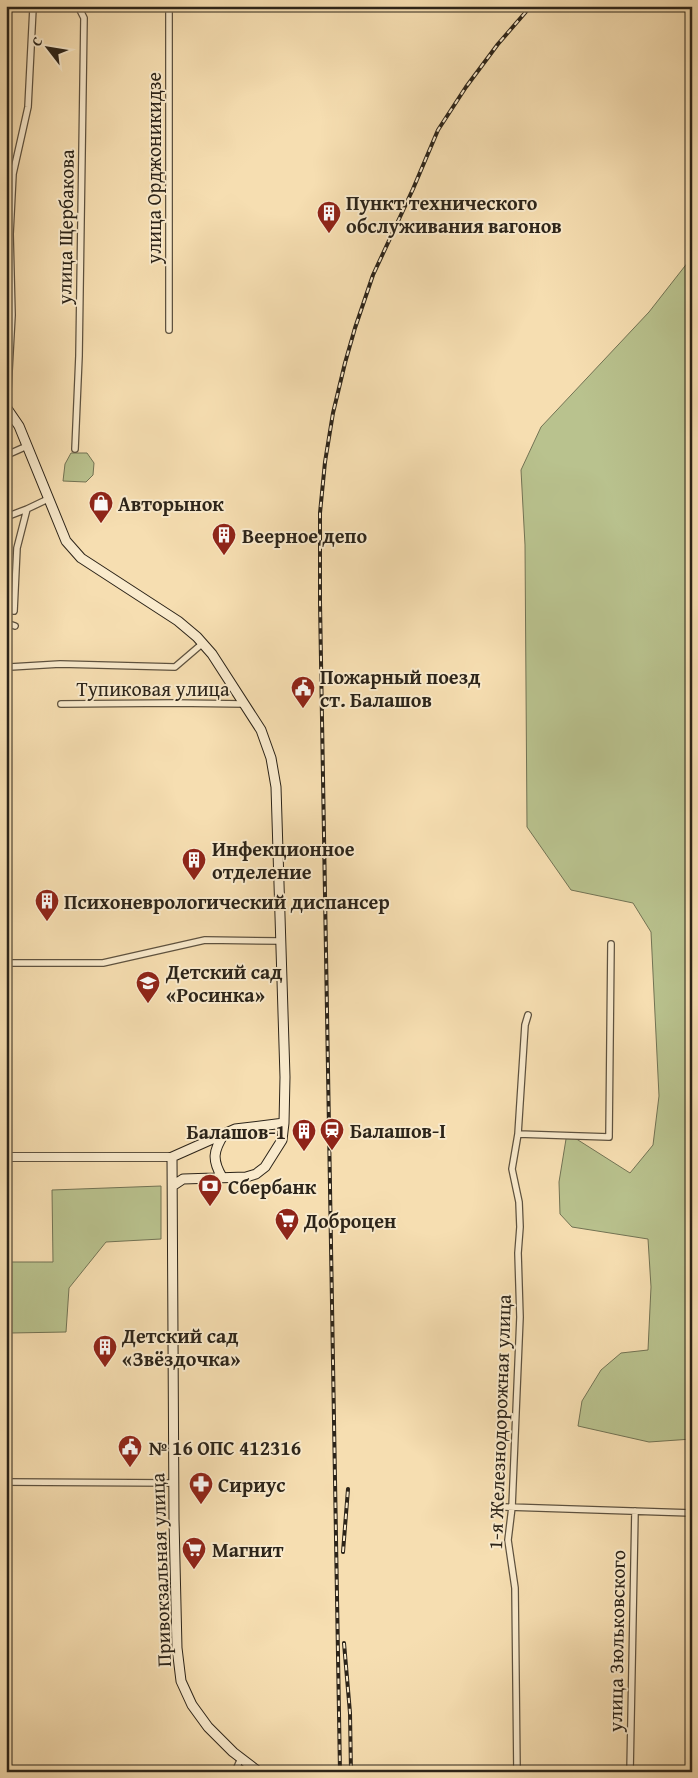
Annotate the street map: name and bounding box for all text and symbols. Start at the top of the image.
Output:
north arrow [22,22,72,72]
text: С [26,33,48,50]
street label: улица Орджоникидзе [139,72,168,265]
street label: улица Щербакова [49,149,81,306]
place label: Пункт технического обслуживания вагонов [346,188,562,240]
building icon: Пункт технического обслуживания вагонов [316,200,342,234]
place label: Авторынок [118,489,224,518]
shop icon: Авторынок [88,490,114,524]
place label: Веерное депо [242,521,367,550]
building icon: Веерное депо [211,522,237,556]
place label: Пожарный поезд ст. Балашов [320,662,480,714]
street label: Тупиковая улица [76,674,230,703]
public building icon: Пожарный поезд ст. Балашов [290,675,316,709]
place label: Инфекционное отделение [212,834,355,886]
building icon: Инфекционное отделение [181,847,207,881]
place label: Психоневрологический диспансер [64,887,390,916]
building icon: Психоневрологический диспансер [34,888,60,922]
place label: Детский сад «Росинка» [165,957,282,1009]
school or university icon: Детский сад «Росинка» [135,970,161,1004]
place label: Балашов-I [350,1116,446,1145]
place label: Балашов-1 [186,1117,286,1146]
station icon: Балашов-I [319,1117,345,1151]
building icon: Балашов-1 [291,1118,317,1152]
place label: Сбербанк [228,1172,317,1201]
bank icon: Сбербанк [197,1173,223,1207]
place label: Доброцен [303,1206,396,1235]
supermarket icon: Доброцен [274,1207,300,1241]
street label: 1-я Железнодорожная улица [480,1293,518,1550]
place label: Детский сад «Звёздочка» [121,1321,240,1373]
building icon: Детский сад «Звёздочка» [92,1334,118,1368]
place label: № 16 ОПС 412316 [148,1433,301,1462]
public building icon: № 16 ОПС 412316 [117,1434,143,1468]
place label: Сириус [218,1470,286,1499]
pharmacy icon: Сириус [188,1471,214,1505]
street label: Привокзальная улица [142,1472,178,1668]
place label: Магнит [212,1535,284,1564]
supermarket icon: Магнит [181,1536,207,1570]
street label: улица Зюльковского [600,1550,632,1733]

